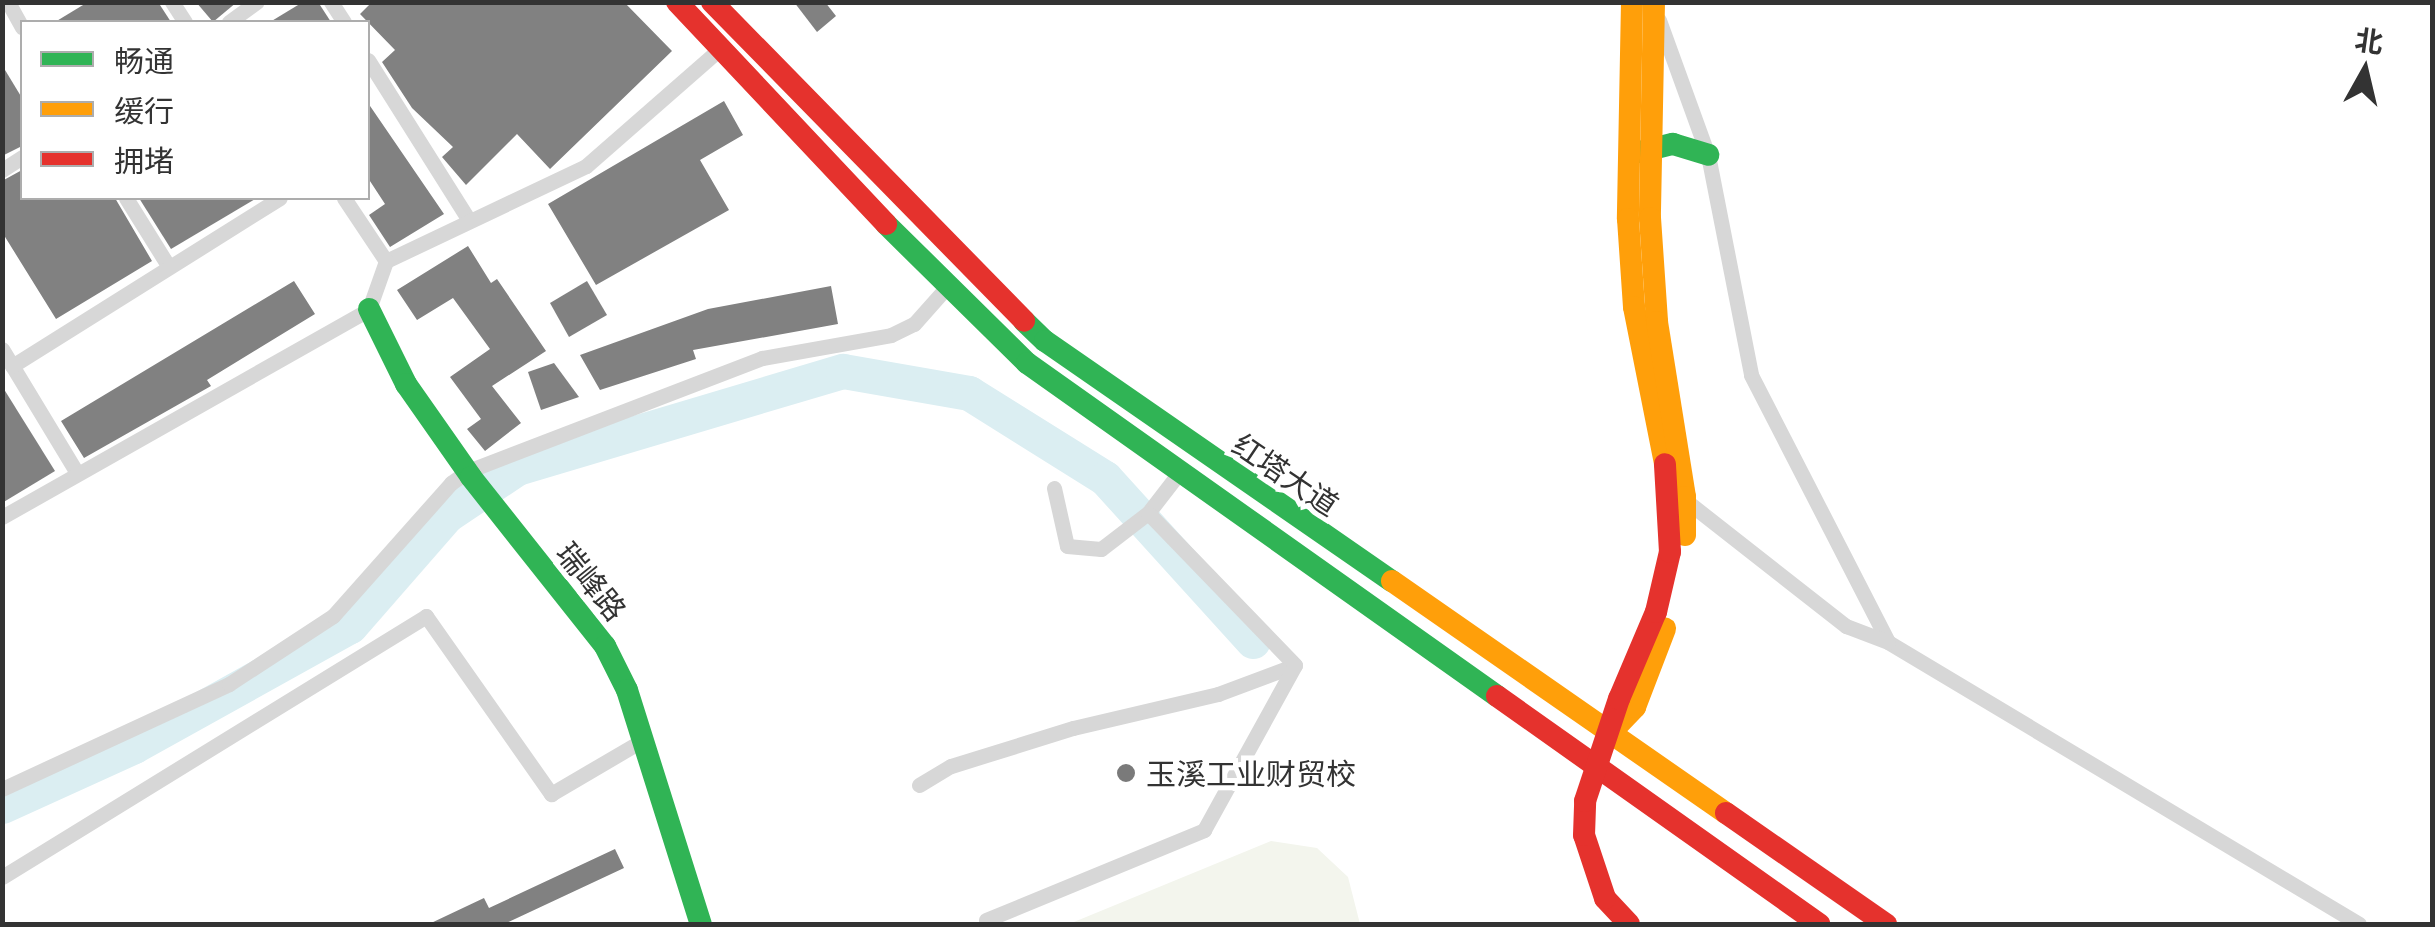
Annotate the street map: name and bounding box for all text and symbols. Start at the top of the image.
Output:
legend [20,20,370,200]
north arrow [2315,20,2415,120]
text: 北 [2353,22,2385,59]
text: 畅通 [114,42,174,78]
text: 缓行 [114,92,174,128]
text: 拥堵 [114,142,174,178]
street label: 红塔大道 [1226,426,1346,522]
street label: 瑞峰路 [550,535,634,627]
place label: 玉溪工业财贸校 [1146,755,1356,791]
marker: 玉溪工业财贸校 [1115,762,1137,784]

